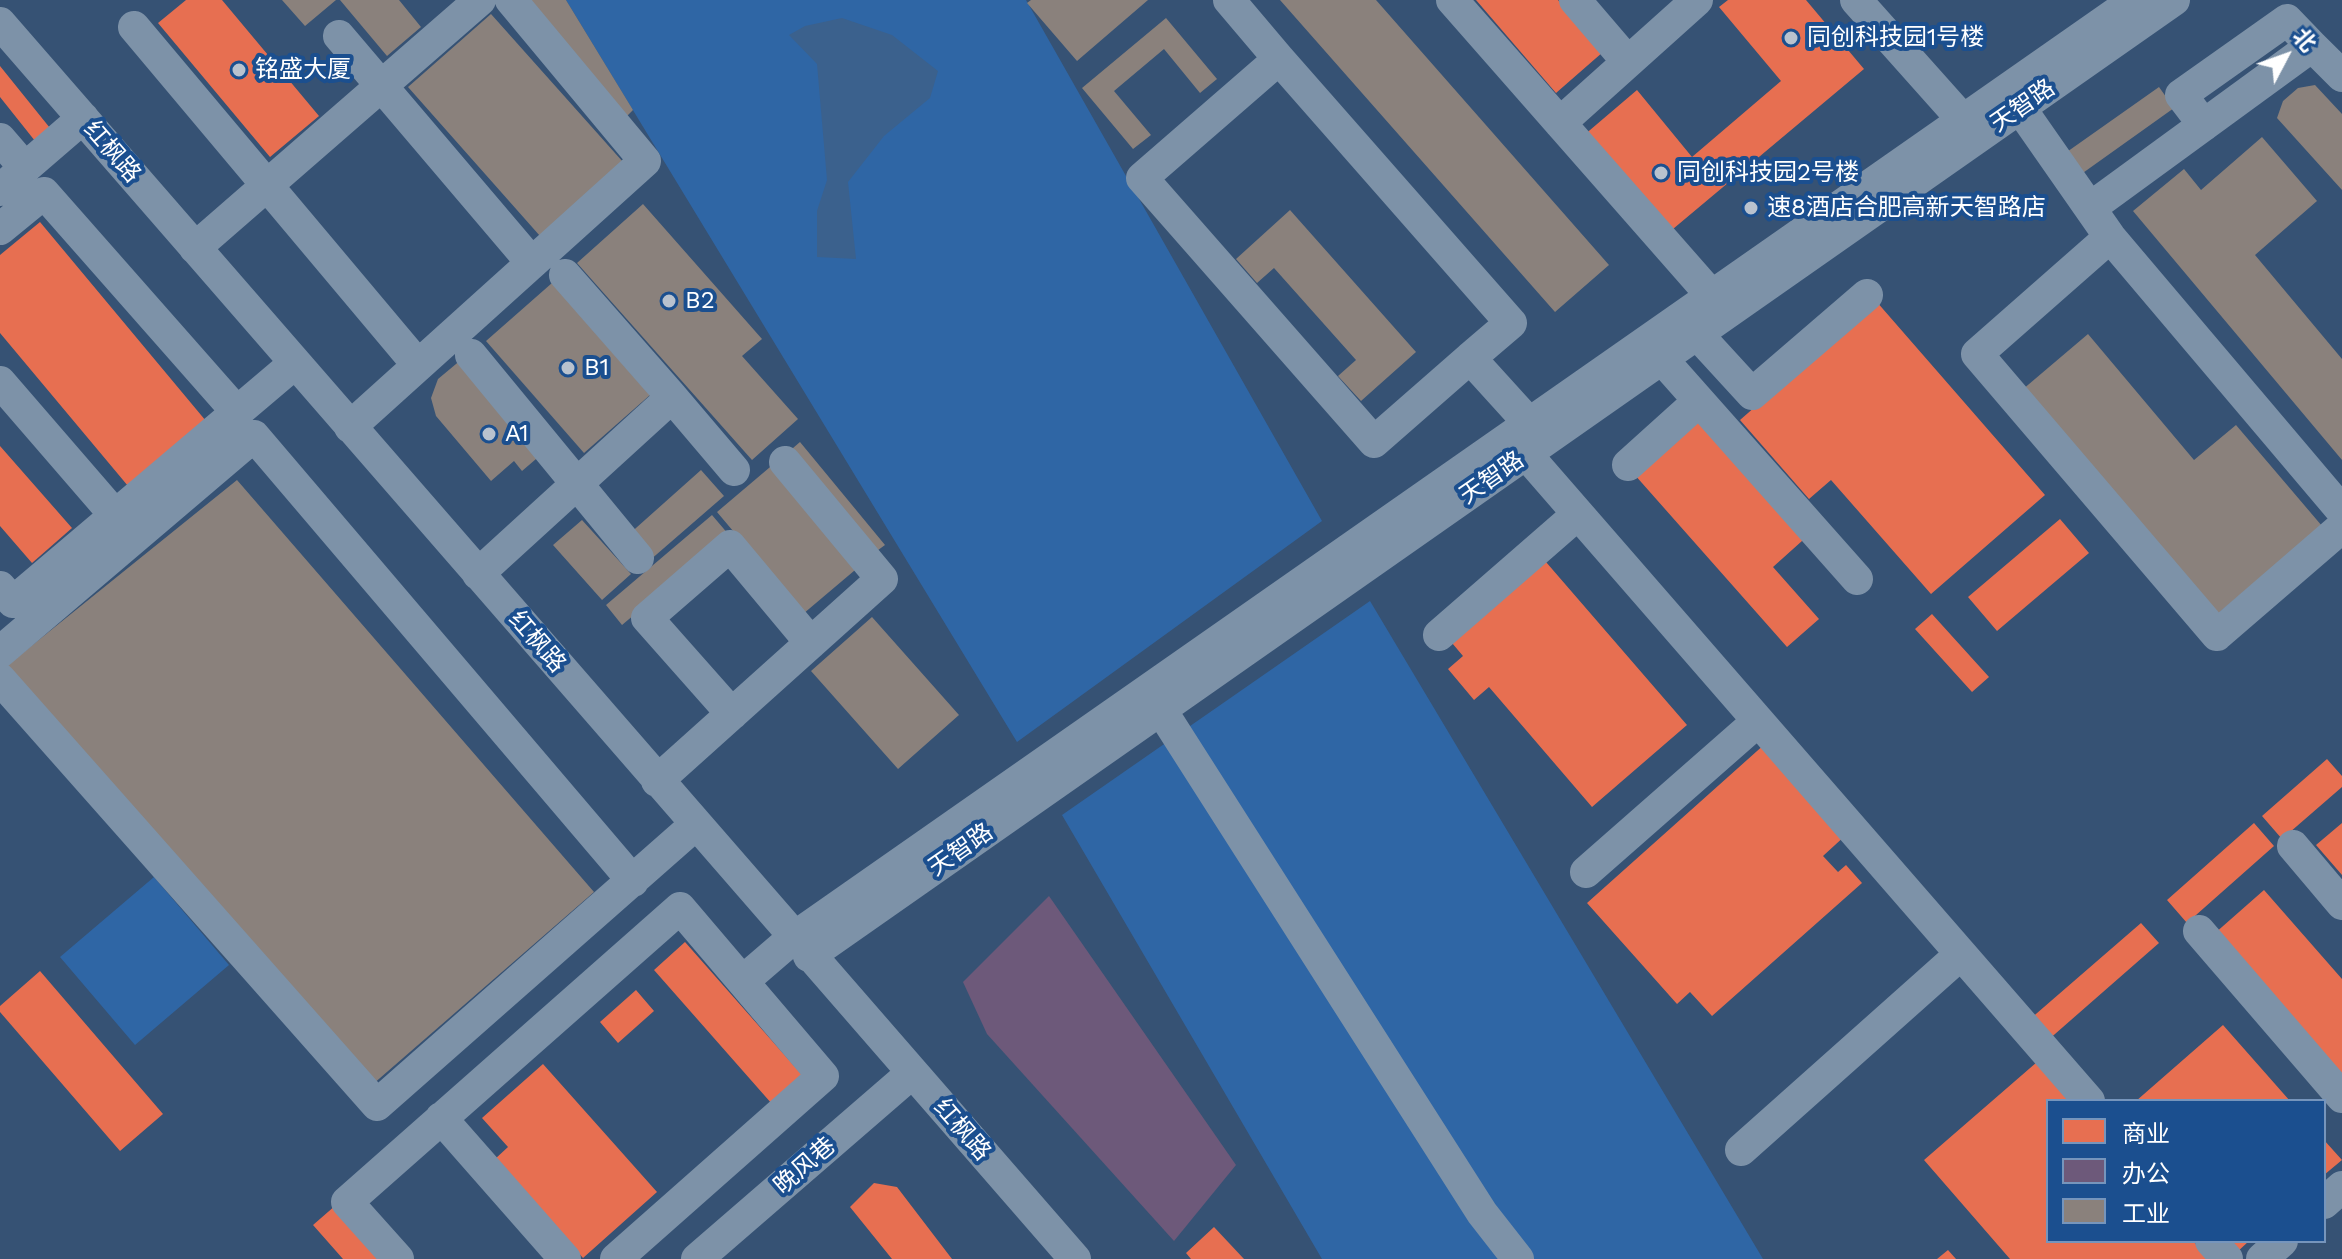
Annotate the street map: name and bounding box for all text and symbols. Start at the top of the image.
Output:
north arrow [2246,16,2326,96]
text: 北 [2288,23,2321,56]
place label: 同创科技园1号楼 [1807,24,1984,52]
marker: 同创科技园1号楼 [1782,29,1800,47]
place label: 铭盛大厦 [255,56,351,84]
marker: 铭盛大厦 [230,61,248,79]
street label: 天智路 [1985,74,2061,138]
street label: 红枫路 [78,115,146,189]
place label: 同创科技园2号楼 [1677,159,1859,187]
marker: 同创科技园2号楼 [1652,164,1670,182]
place label: 速8酒店合肥高新天智路店 [1767,194,2046,222]
marker: 速8酒店合肥高新天智路店 [1742,199,1760,217]
place label: B2 [685,287,715,315]
marker: B2 [660,292,678,310]
place label: B1 [584,354,609,382]
marker: B1 [559,359,577,377]
place label: A1 [505,420,529,448]
marker: A1 [480,425,498,443]
street label: 天智路 [1454,446,1530,510]
street label: 红枫路 [503,605,571,679]
street label: 天智路 [923,818,999,882]
street label: 红枫路 [928,1093,996,1167]
legend [2046,1099,2326,1243]
text: 商业 [2122,1120,2170,1148]
street label: 晚风巷 [768,1132,842,1200]
text: 办公 [2122,1160,2170,1188]
text: 工业 [2122,1200,2170,1228]

